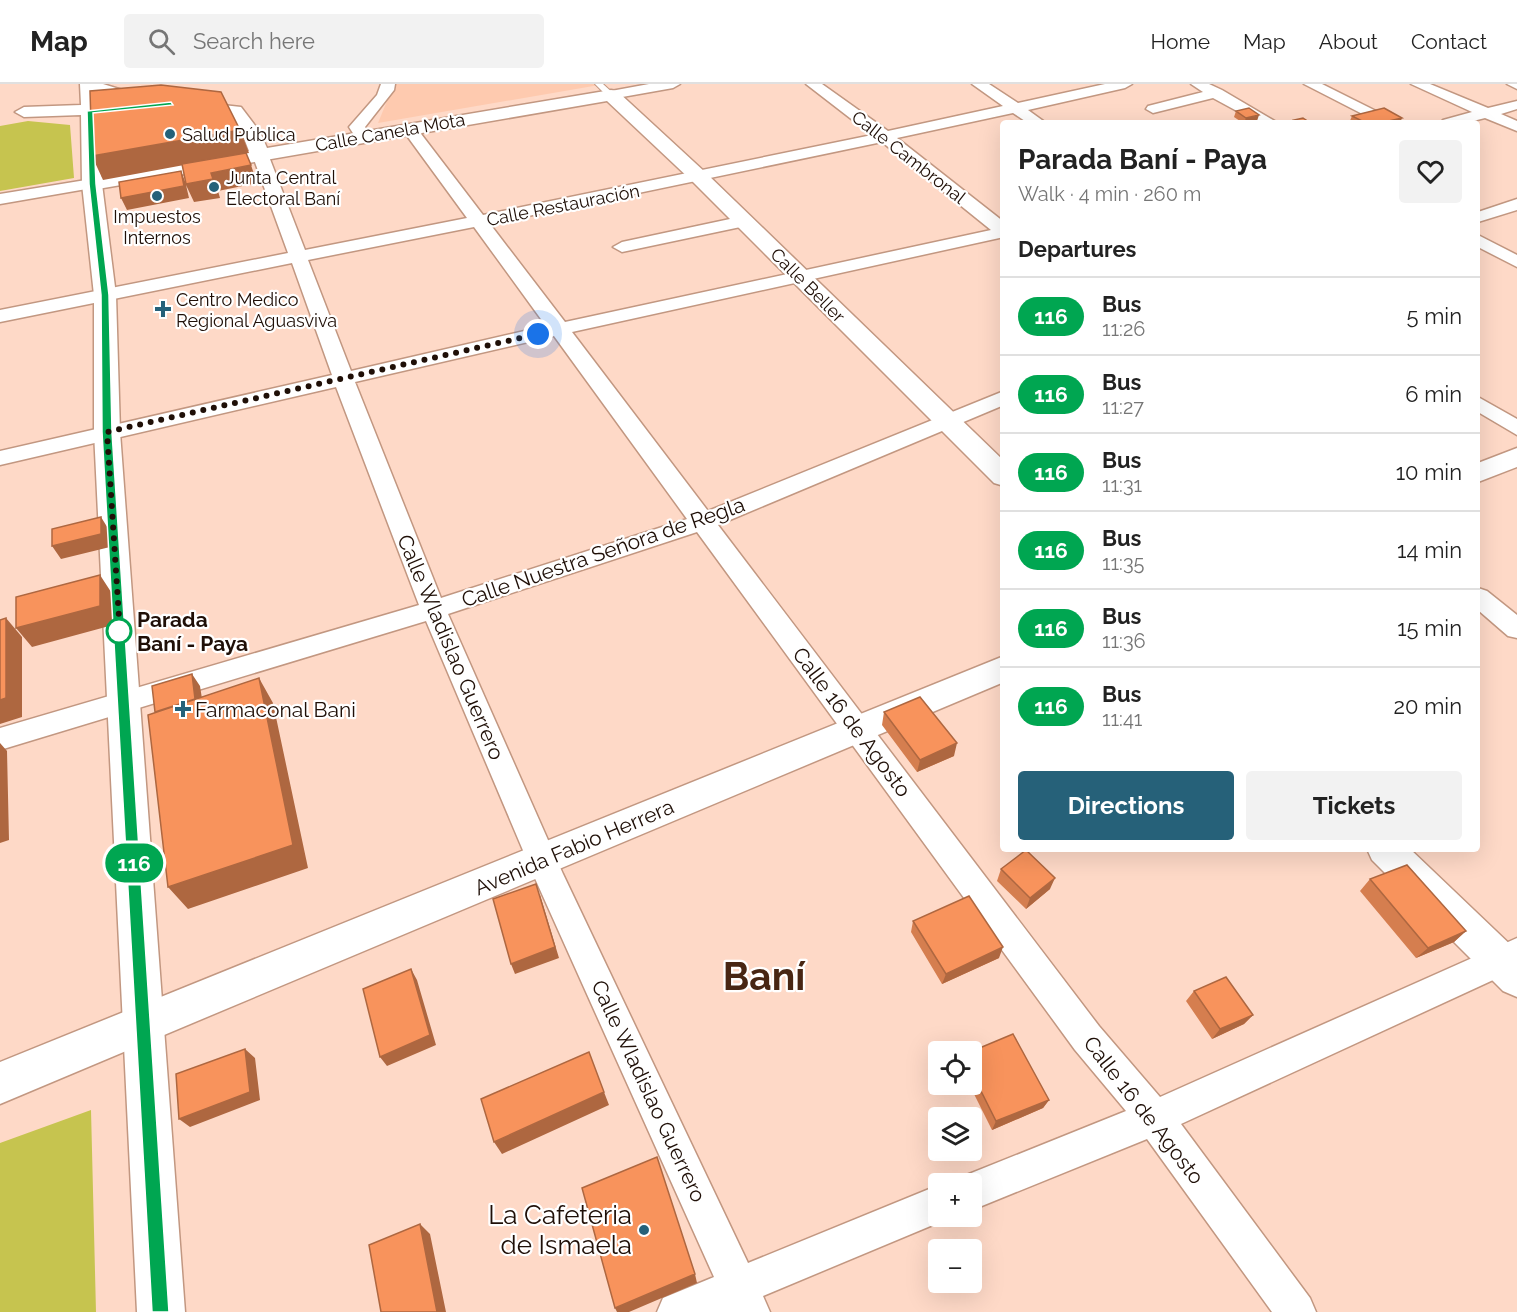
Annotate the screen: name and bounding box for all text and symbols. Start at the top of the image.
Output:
search box [124,14,544,68]
text: Map [30,25,88,58]
icon: search [145,25,178,58]
text: Search here [193,28,315,54]
text: Home [1151,29,1210,54]
text: Map [1243,29,1286,54]
text: About [1319,29,1378,54]
text: Contact [1411,29,1487,54]
street label: Calle Cambronal [848,106,970,208]
street label: Calle Canela Mota [313,108,467,156]
place label: Salud Pública [182,124,296,145]
marker: Salud Pública [163,127,177,141]
button: heart [1399,140,1462,203]
text: Parada Baní - Paya [1018,143,1267,176]
place label: Junta Central Electoral Baní [226,167,340,209]
marker: Junta Central Electoral Baní [207,180,221,194]
street label: Calle Restauración [485,180,641,230]
text: Walk · 4 min · 260 m [1018,182,1201,206]
marker: Impuestos Internos [150,189,164,203]
place label: Impuestos Internos [113,206,201,248]
text: Departures [1018,236,1136,262]
street label: Calle Beller [767,244,850,327]
place label: Centro Medico Regional Aguasviva [176,289,337,331]
text: Bus [1102,291,1141,317]
marker: Centro Medico Regional Aguasviva [154,300,172,318]
text: 5 min [1407,303,1462,329]
text: 116 [1034,304,1068,329]
text: 11:26 [1102,317,1145,341]
your location [523,319,553,349]
text: Bus [1102,369,1141,395]
text: 6 min [1405,381,1462,407]
text: 116 [1034,382,1068,407]
text: 11:27 [1102,395,1144,419]
text: Bus [1102,447,1141,473]
text: 10 min [1396,459,1462,485]
text: 116 [1034,460,1068,485]
text: 11:31 [1102,473,1142,497]
street label: Calle Nuestra Señora de Regla [458,492,748,612]
text: Bus [1102,525,1141,551]
street label: Calle Wladislao Guerrero [392,531,510,763]
text: 14 min [1397,537,1462,563]
text: 116 [1034,538,1068,563]
text: 11:35 [1102,551,1144,575]
text: Bus [1102,603,1141,629]
place label: Parada Baní - Paya [137,607,248,656]
text: 15 min [1397,615,1462,641]
text: 116 [1034,616,1068,641]
marker: Parada Baní - Paya [106,618,132,644]
text: 11:36 [1102,629,1146,653]
street label: Calle 16 de Agosto [788,642,916,802]
text: Bus [1102,681,1141,707]
text: 20 min [1394,693,1462,719]
text: 116 [1034,694,1068,719]
place label: Farmaconal Bani [195,697,356,722]
marker: Farmaconal Bani [176,702,190,716]
text: 11:41 [1102,707,1142,731]
button: Directions [1018,771,1234,840]
button: Tickets [1246,771,1462,840]
street label: Avenida Fabio Herrera [470,794,678,900]
line badge: 116 [100,844,168,882]
text: 116 [117,851,151,876]
district label: Baní [723,953,806,999]
street label: Calle Wladislao Guerrero [586,976,712,1206]
street label: Calle 16 de Agosto [1078,1031,1210,1189]
map controls [928,1041,982,1293]
button: locate [928,1041,982,1095]
button: layers [928,1107,982,1161]
button: + [928,1173,982,1227]
place label: La Cafeteria de Ismaela [488,1200,632,1260]
marker: La Cafeteria de Ismaela [637,1223,651,1237]
button: − [928,1239,982,1293]

